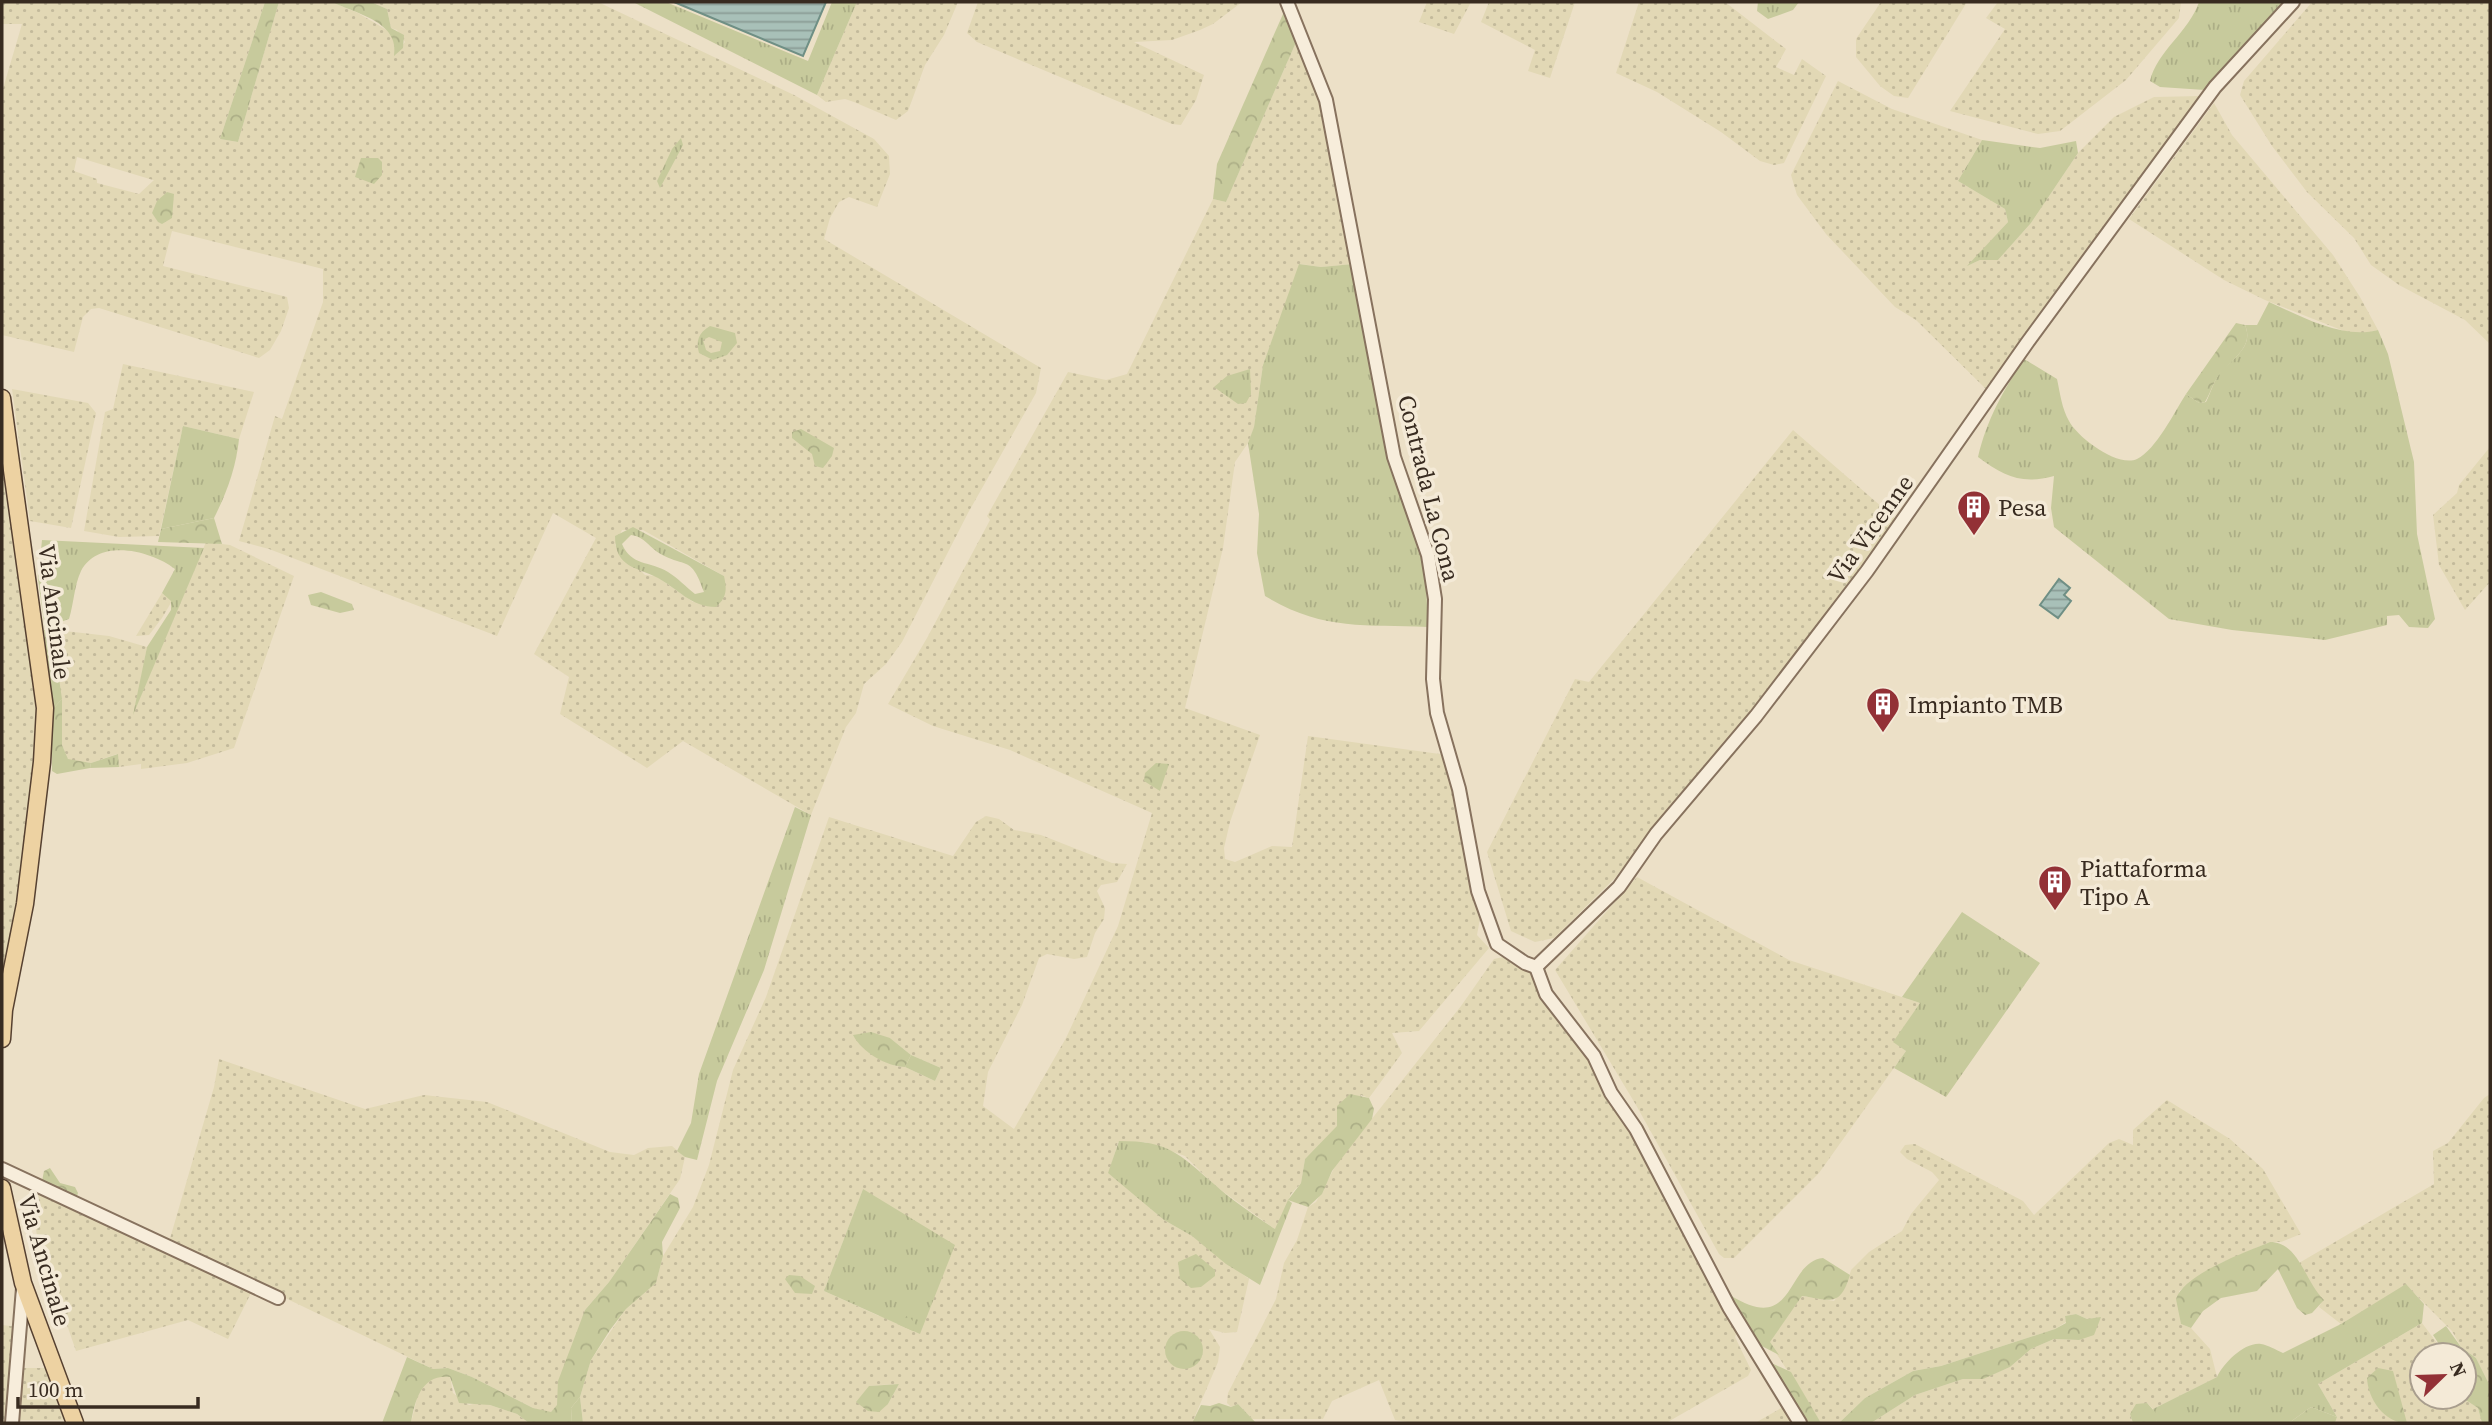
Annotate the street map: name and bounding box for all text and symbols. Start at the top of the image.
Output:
street label: Contrada La Cona [1390,391,1468,585]
street label: Via Vicenne [1819,468,1921,590]
building icon: Pesa [1955,488,1993,537]
place label: Pesa [1998,491,2047,524]
street label: Via Ancinale [30,543,80,681]
building icon: Impianto TMB [1864,685,1902,734]
place label: Impianto TMB [1908,688,2063,721]
place label: Piattaforma Tipo A [2080,852,2208,913]
building icon: Piattaforma Tipo A [2036,863,2074,912]
street label: Via Ancinale [10,1190,80,1330]
north arrow [2408,1341,2478,1411]
text: N [2444,1358,2473,1381]
scale bar [18,1366,198,1410]
text: 100 m [28,1375,83,1404]

